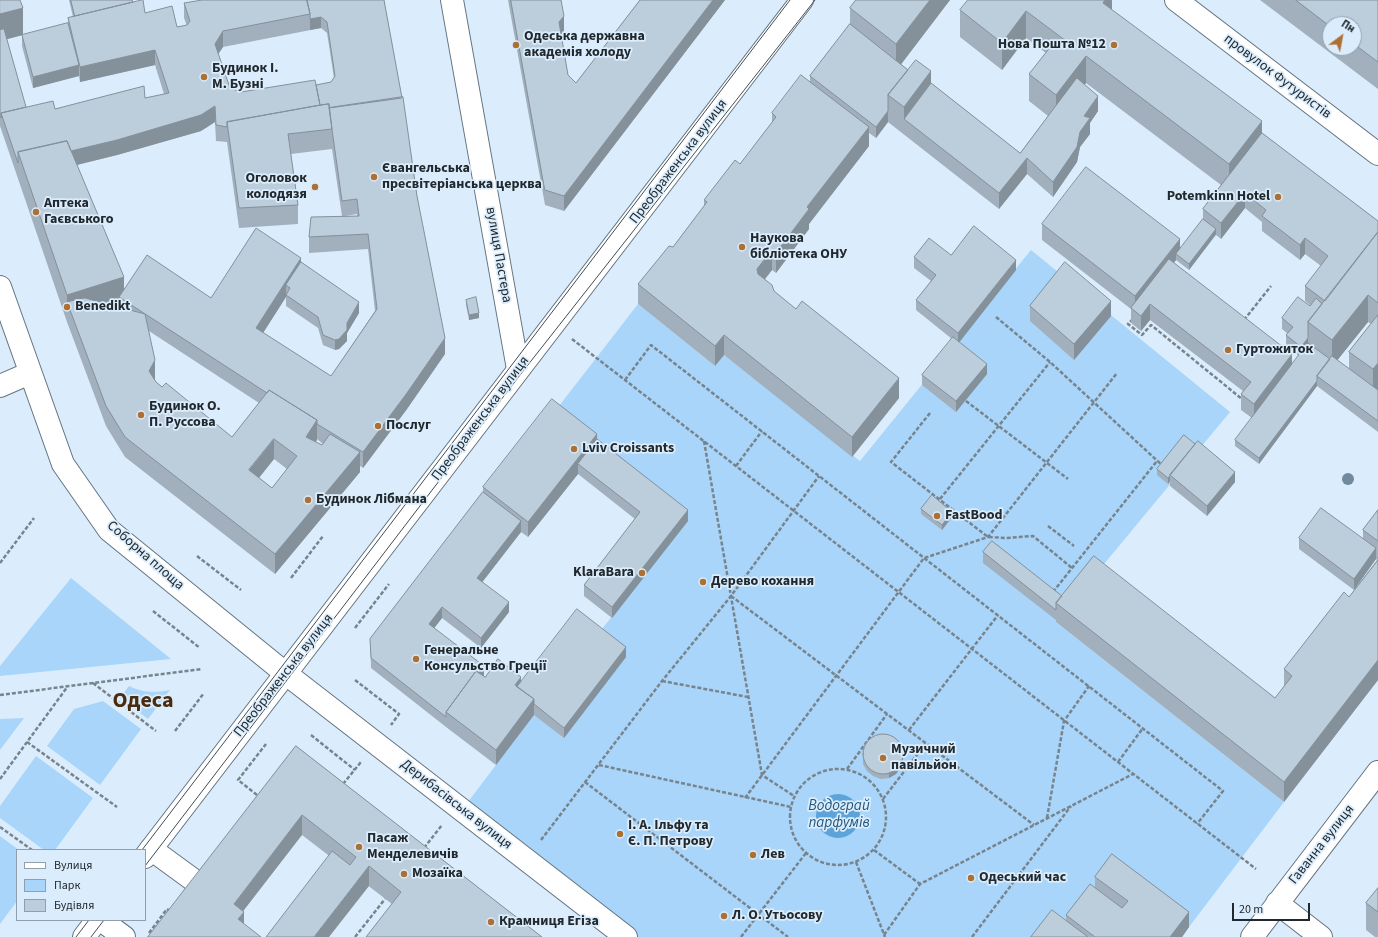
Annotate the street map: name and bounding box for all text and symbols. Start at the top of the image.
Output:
north arrow [1322,16,1362,56]
text: Пн [1338,16,1358,36]
place label: Одеська державна академія холоду [524,29,645,62]
street label: провулок Футуристів [1220,31,1334,123]
place label: Нова Пошта №12 [998,37,1106,53]
marker: Одеська державна академія холоду [511,40,521,50]
marker: Нова Пошта №12 [1109,40,1119,50]
place label: Будинок І. М. Бузні [212,61,278,94]
marker: Будинок І. М. Бузні [199,72,209,82]
street label: Преображенська вулиця [627,96,731,228]
place label: Євангельська пресвітеріанська церква [382,161,542,194]
place label: Оголовок колодязя [245,171,307,204]
marker: Євангельська пресвітеріанська церква [369,172,379,182]
marker: Оголовок колодязя [310,182,320,192]
place label: Potemkinn Hotel [1167,189,1270,205]
marker: Potemkinn Hotel [1273,192,1283,202]
place label: Аптека Гаєвського [44,196,114,228]
street label: вулиця Пастера [481,206,515,304]
marker: Аптека Гаєвського [31,207,41,217]
place label: Наукова бібліотека ОНУ [750,231,847,264]
marker: Наукова бібліотека ОНУ [737,242,747,252]
place label: Benedikt [75,299,130,315]
marker: Benedikt [62,302,72,312]
place label: Гуртожиток [1236,342,1313,358]
marker: Гуртожиток [1223,345,1233,355]
street label: Преображенська вулиця [429,353,533,485]
place label: Будинок О. П. Руссова [149,399,221,432]
marker: Будинок О. П. Руссова [136,410,146,420]
place label: Послуг [386,418,431,434]
marker: Послуг [373,421,383,431]
place label: Lviv Croissants [582,441,674,457]
marker: Lviv Croissants [569,444,579,454]
place label: Будинок Лібмана [316,492,427,508]
marker: Будинок Лібмана [303,495,313,505]
place label: FastBood [945,508,1002,524]
marker: FastBood [932,511,942,521]
street label: Соборна площа [103,518,187,594]
place label: KlaraBara [573,565,634,581]
marker: KlaraBara [637,568,647,578]
place label: Дерево кохання [711,574,814,590]
marker: Дерево кохання [698,577,708,587]
street label: Преображенська вулиця [231,611,337,741]
place label: Генеральне Консульство Греції [424,643,547,676]
marker: Генеральне Консульство Греції [411,654,421,664]
district label: Одеса [113,689,173,715]
place label: Музичний павільйон [891,742,957,774]
marker: Музичний павільйон [878,753,888,763]
street label: Дерибасівська вулиця [397,756,515,854]
water label: Водограй парфумів [808,798,870,833]
street label: Гаванна вулиця [1286,802,1358,888]
place label: І. А. Ільфу та Є. П. Петрову [628,818,713,850]
marker: І. А. Ільфу та Є. П. Петрову [615,829,625,839]
place label: Пасаж Менделевичів [367,831,458,864]
marker: Пасаж Менделевичів [354,842,364,852]
place label: Лев [761,847,785,863]
legend [16,849,146,921]
marker: Лев [748,850,758,860]
text: Вулиця [54,857,92,874]
place label: Мозаїка [412,866,463,882]
marker: Мозаїка [399,869,409,879]
place label: Одеський час [979,870,1066,886]
marker: Одеський час [966,873,976,883]
text: Парк [54,877,80,894]
scale bar [1234,895,1312,921]
text: Будівля [54,897,94,914]
text: 20 m [1239,901,1263,918]
place label: Л. О. Утьосову [732,908,823,924]
marker: Л. О. Утьосову [719,911,729,921]
place label: Крамниця Егіза [499,914,599,930]
marker: Крамниця Егіза [486,917,496,927]

